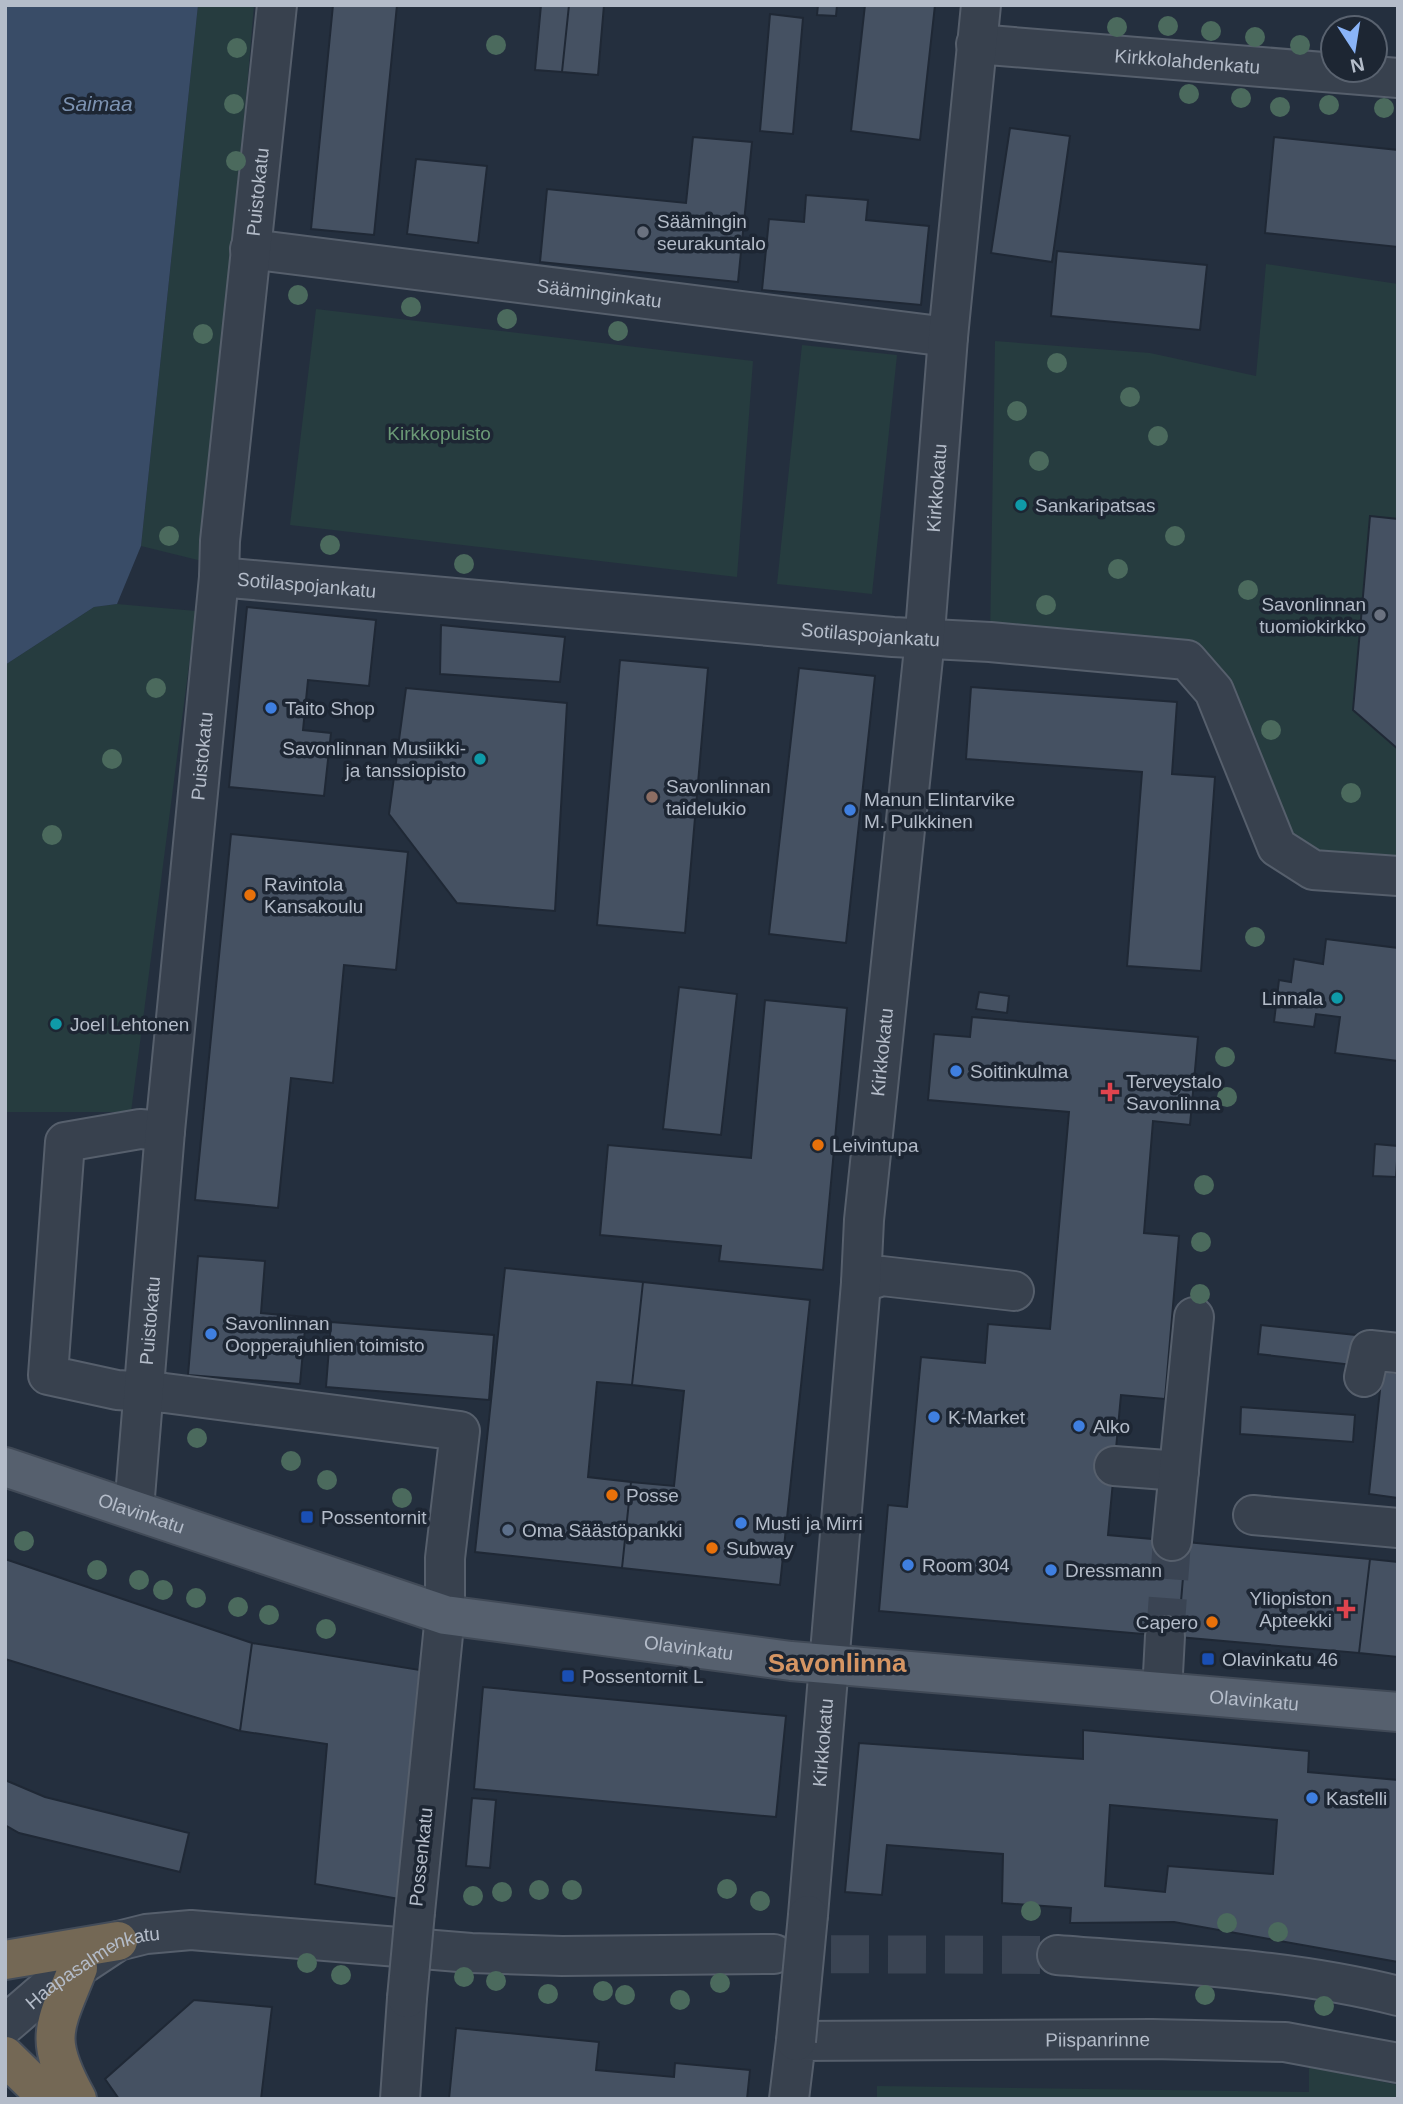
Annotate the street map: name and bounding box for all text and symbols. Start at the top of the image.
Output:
north arrow [1319,14,1389,84]
street label: Kirkkolahdenkatu [1114,45,1261,77]
text: N [1349,53,1366,77]
water label: Saimaa [61,92,133,115]
street label: Puistokatu [242,147,272,237]
place label: Säämingin seurakuntalo [657,211,766,254]
marker: Säämingin seurakuntalo [635,224,651,240]
street label: Sääminginkatu [536,275,663,311]
park label: Kirkkopuisto [387,423,491,444]
street label: Kirkkokatu [922,443,950,533]
place label: Sankaripatsas [1035,495,1155,516]
marker: Sankaripatsas [1013,497,1029,513]
street label: Sotilaspojankatu [236,568,377,601]
place label: Savonlinnan tuomiokirkko [1259,594,1366,637]
marker: Savonlinnan tuomiokirkko [1372,607,1388,623]
street label: Sotilaspojankatu [800,618,941,650]
place label: Taito Shop [285,698,375,719]
marker: Taito Shop [263,700,279,716]
street label: Puistokatu [187,711,216,801]
place label: Savonlinnan Musiikki- ja tanssiopisto [282,738,466,781]
marker: Savonlinnan Musiikki- ja tanssiopisto [472,751,488,767]
place label: Savonlinnan taidelukio [666,776,771,819]
marker: Savonlinnan taidelukio [644,789,660,805]
place label: Manun Elintarvike M. Pulkkinen [864,789,1015,832]
marker: Manun Elintarvike M. Pulkkinen [842,802,858,818]
place label: Ravintola Kansakoulu [264,874,363,917]
marker: Ravintola Kansakoulu [242,887,258,903]
place label: Linnala [1262,988,1323,1009]
marker: Linnala [1329,990,1345,1006]
street label: Kirkkokatu [867,1007,897,1097]
place label: Joel Lehtonen [70,1014,189,1035]
marker: Joel Lehtonen [48,1016,64,1032]
place label: Soitinkulma [970,1061,1069,1082]
marker: Soitinkulma [948,1063,964,1079]
place label: Terveystalo Savonlinna [1126,1071,1222,1114]
marker: Terveystalo Savonlinna [1100,1082,1120,1102]
place label: Leivintupa [832,1135,919,1156]
marker: Leivintupa [810,1137,826,1153]
street label: Puistokatu [135,1276,164,1366]
place label: Savonlinnan Oopperajuhlien toimisto [225,1313,425,1356]
marker: Savonlinnan Oopperajuhlien toimisto [203,1326,219,1342]
place label: K-Market [948,1407,1026,1428]
marker: K-Market [926,1409,942,1425]
place label: Alko [1093,1416,1130,1437]
marker: Alko [1071,1418,1087,1434]
place label: Posse [626,1485,679,1506]
marker: Posse [604,1487,620,1503]
street label: Olavinkatu [96,1489,187,1537]
place label: Possentornit [321,1507,427,1528]
marker: Possentornit [299,1509,315,1525]
place label: Musti ja Mirri [755,1513,863,1534]
marker: Musti ja Mirri [733,1515,749,1531]
place label: Oma Säästöpankki [522,1520,683,1541]
marker: Oma Säästöpankki [500,1522,516,1538]
place label: Subway [726,1538,794,1559]
marker: Subway [704,1540,720,1556]
place label: Room 304 [922,1555,1010,1576]
marker: Room 304 [900,1557,916,1573]
place label: Dressmann [1065,1560,1162,1581]
marker: Dressmann [1043,1562,1059,1578]
place label: Yliopiston Apteekki [1250,1588,1332,1631]
marker: Yliopiston Apteekki [1338,1601,1354,1617]
place label: Capero [1136,1612,1198,1633]
marker: Capero [1204,1614,1220,1630]
street label: Olavinkatu [643,1631,735,1664]
district label: Savonlinna [768,1648,907,1678]
place label: Olavinkatu 46 [1222,1649,1338,1670]
marker: Olavinkatu 46 [1200,1651,1216,1667]
place label: Possentornit L [582,1666,703,1687]
marker: Possentornit L [560,1668,576,1684]
street label: Olavinkatu [1208,1686,1300,1714]
street label: Kirkkokatu [808,1698,837,1788]
place label: Kastelli [1326,1788,1387,1809]
marker: Kastelli [1304,1790,1320,1806]
street label: Possenkatu [405,1807,437,1907]
street label: Haapasalmenkatu [21,1922,161,2013]
street label: Piispanrinne [1045,2029,1150,2050]

